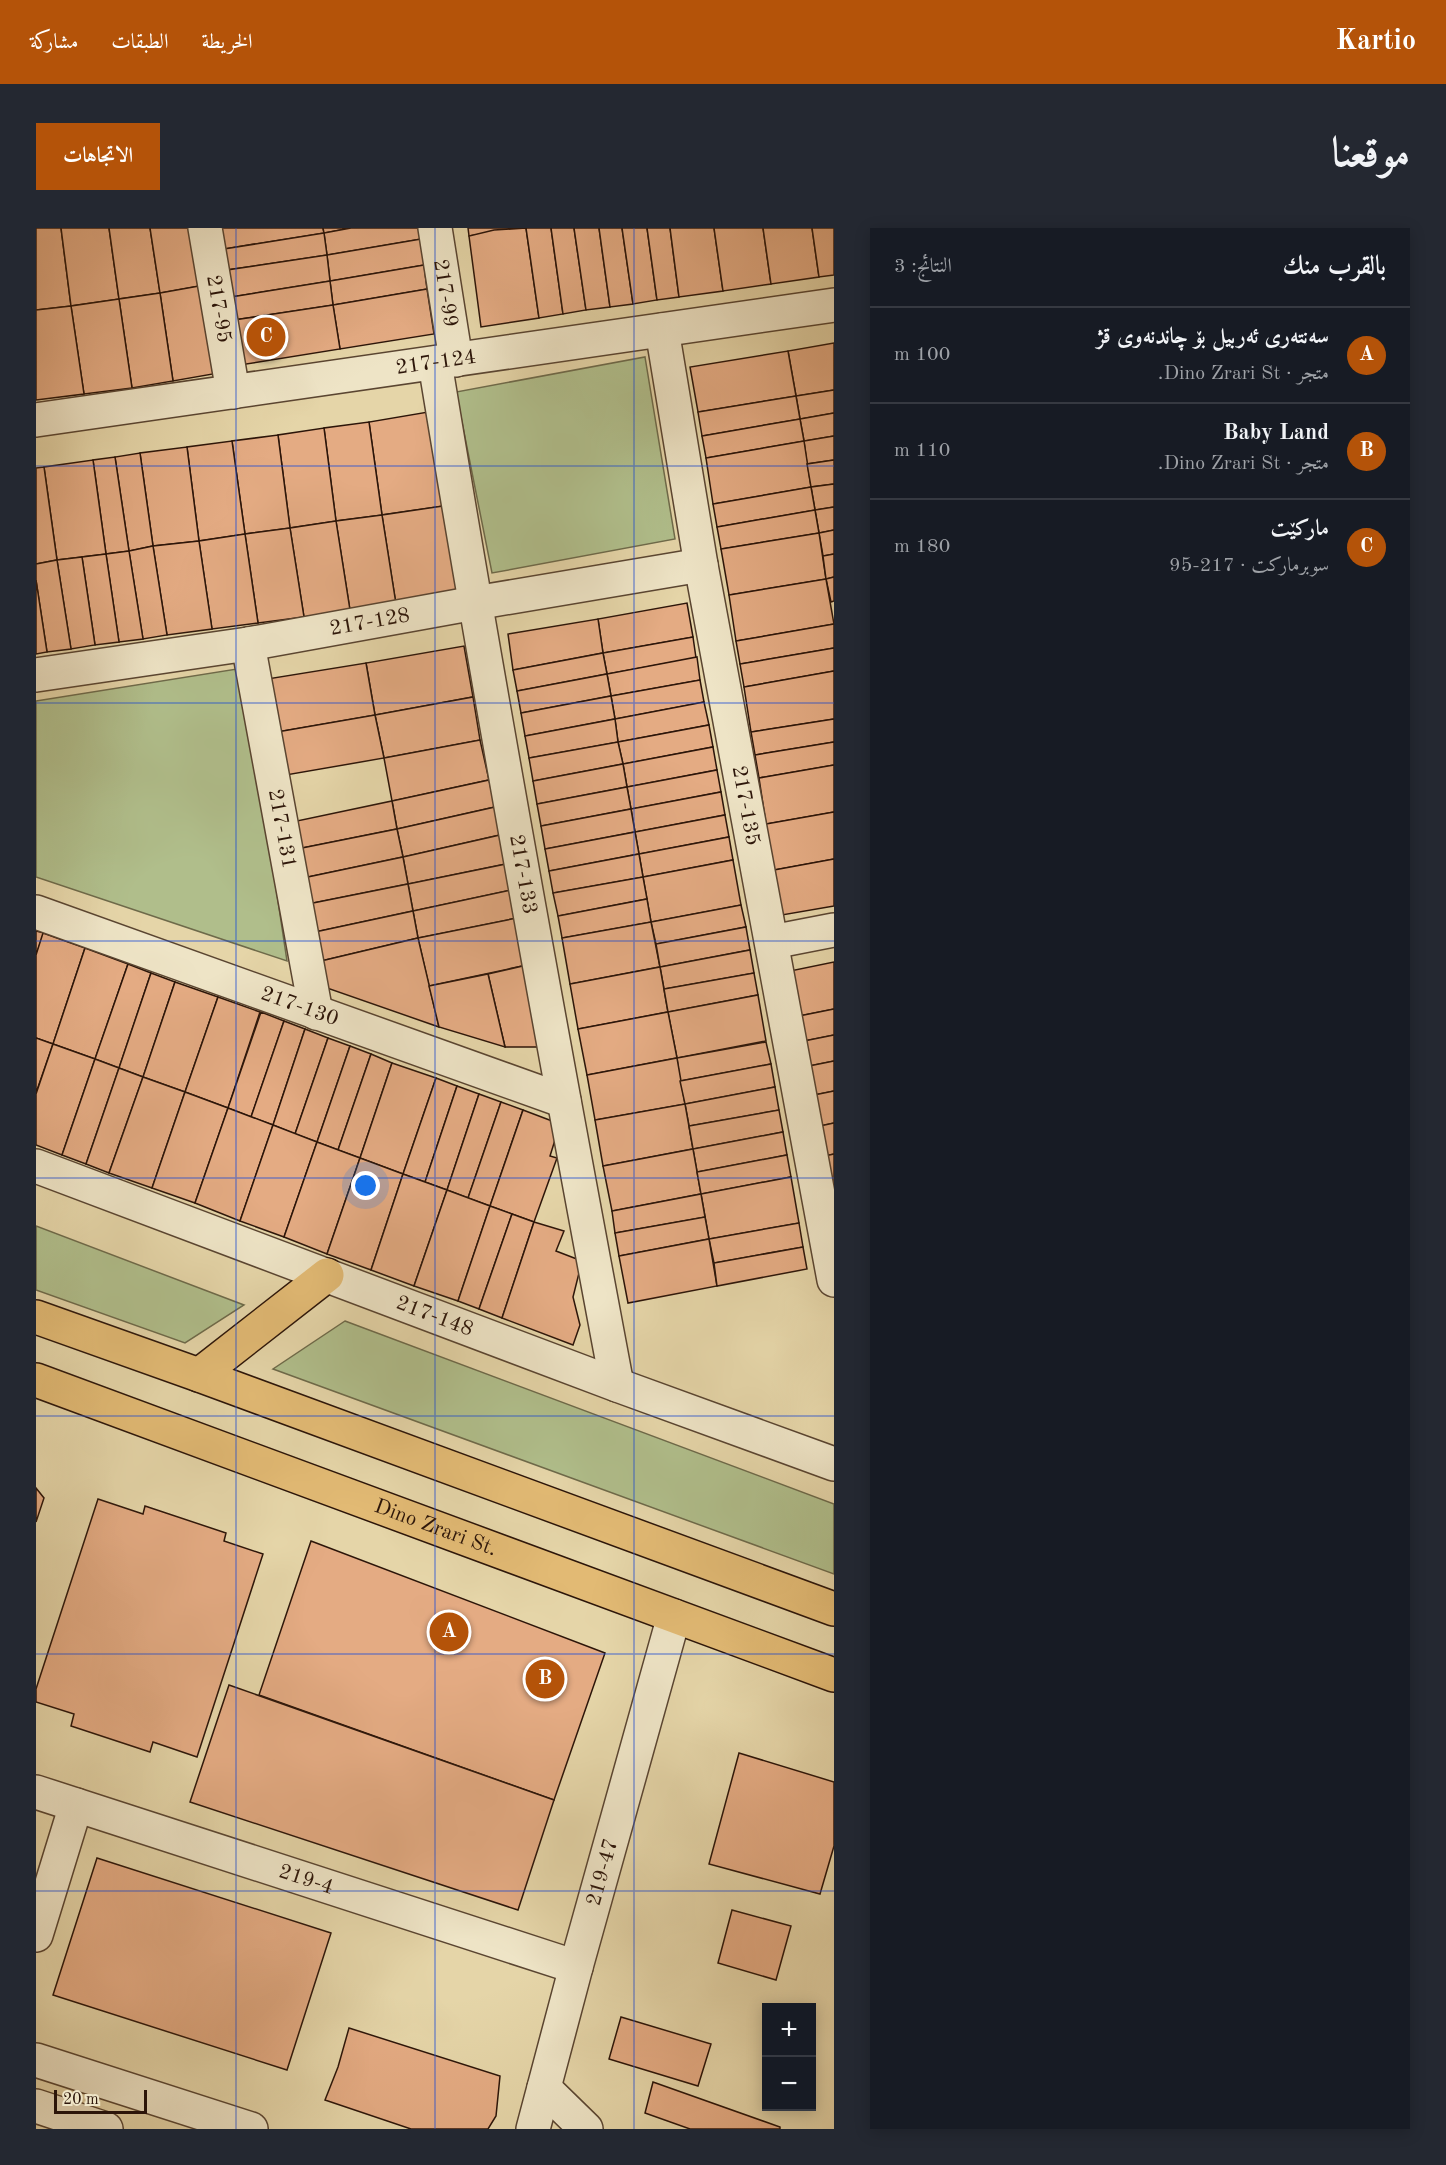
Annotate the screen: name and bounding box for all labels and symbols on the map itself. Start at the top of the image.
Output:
street label: 217-99 [430,258,461,329]
street label: 217-95 [203,273,235,344]
pin: C [246,314,286,360]
street label: 217-124 [394,346,477,379]
street label: 217-128 [328,604,411,640]
street label: 217-135 [728,764,763,847]
street label: 217-131 [264,787,300,871]
street label: 217-133 [506,833,540,916]
street label: 217-130 [258,983,341,1030]
your location [351,1171,380,1200]
street label: 217-148 [393,1292,476,1340]
street label: Dino Zrari St. [371,1496,500,1560]
pin: A [430,1610,468,1654]
pin: B [526,1656,564,1702]
street label: 219-47 [583,1836,622,1908]
street label: 219-4 [276,1861,336,1898]
scale bar [54,2087,147,2114]

